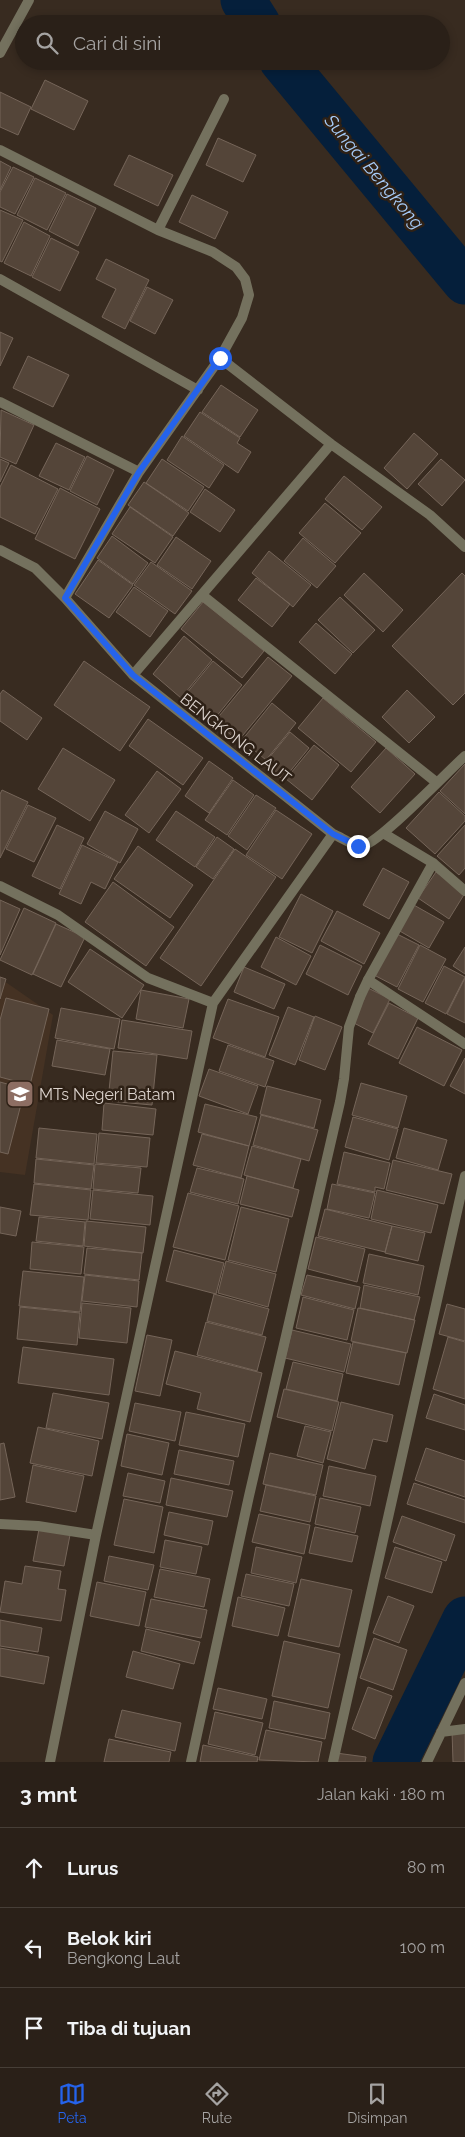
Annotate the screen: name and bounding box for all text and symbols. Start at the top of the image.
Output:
search box [15,15,450,70]
icon: search [33,29,61,57]
text: Cari di sini [73,32,161,54]
water label: Sungai Bengkong [320,109,429,233]
route start [209,347,232,370]
street label: BENGKONG LAUT [177,689,295,788]
route end [347,835,370,858]
school or university icon: MTs Negeri Batam [5,1079,35,1109]
place label: MTs Negeri Batam [39,1085,175,1104]
text: 3 mnt [20,1782,77,1807]
text: Jalan kaki · 180 m [317,1785,445,1804]
icon: ahead [20,1854,48,1882]
text: Lurus [67,1857,118,1879]
text: 80 m [407,1858,445,1877]
text: Belok kiri [67,1927,152,1949]
icon: left [20,1934,48,1962]
text: 100 m [400,1938,445,1957]
text: Bengkong Laut [67,1949,180,1968]
icon: arrive [20,2014,48,2042]
text: Tiba di tujuan [67,2017,191,2039]
tab: Peta [58,2080,87,2126]
tab: Rute [202,2080,232,2126]
tab: Disimpan [347,2080,407,2126]

